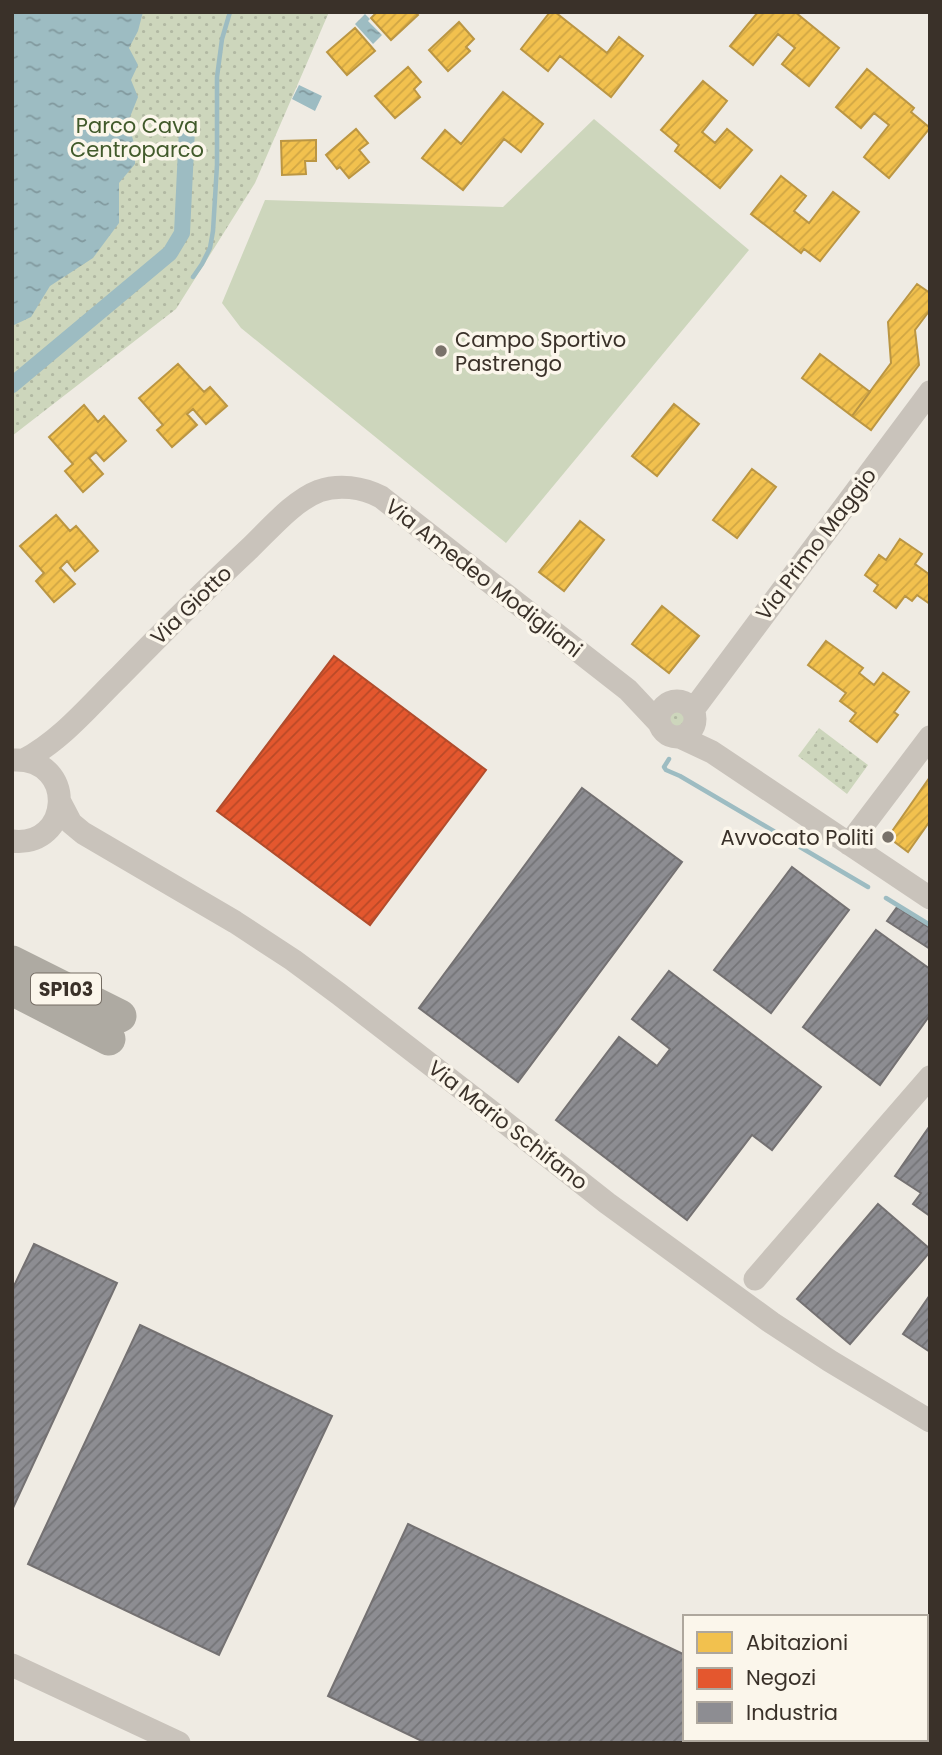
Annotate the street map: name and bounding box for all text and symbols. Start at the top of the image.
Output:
park label: Parco Cava Centroparco [70,111,204,164]
place label: Campo Sportivo Pastrengo [455,325,626,378]
marker: Campo Sportivo Pastrengo [433,343,449,359]
street label: Via Primo Maggio [749,462,883,626]
street label: Via Amedeo Modigliani [380,492,588,664]
street label: Via Giotto [144,559,238,651]
place label: Avvocato Politi [720,823,874,852]
marker: Avvocato Politi [880,829,896,845]
road number: SP103 [31,973,101,1004]
street label: Via Mario Schifano [422,1053,594,1197]
legend [683,1615,928,1741]
text: Abitazioni [746,1628,848,1657]
text: Negozi [746,1663,816,1692]
text: Industria [746,1698,838,1727]

